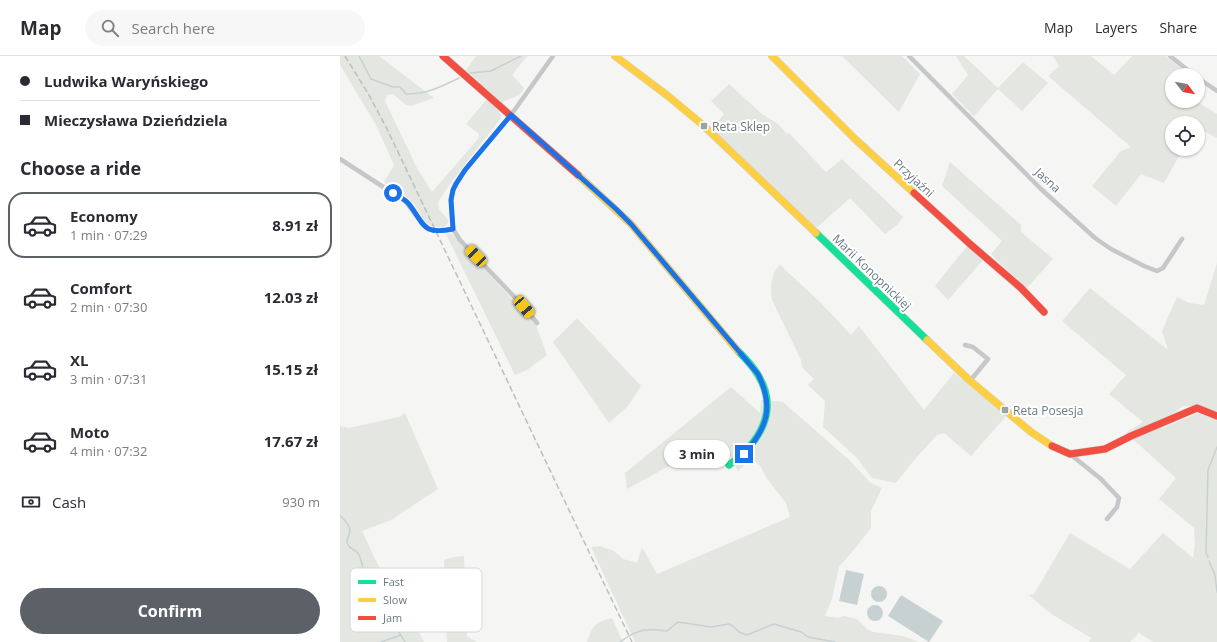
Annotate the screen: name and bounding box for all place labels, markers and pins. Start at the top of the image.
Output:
place label: Reta Sklep [712,118,770,135]
marker: Reta Sklep [699,121,709,131]
place label: Reta Posesja [1013,402,1084,419]
marker: Reta Posesja [1000,405,1010,415]

